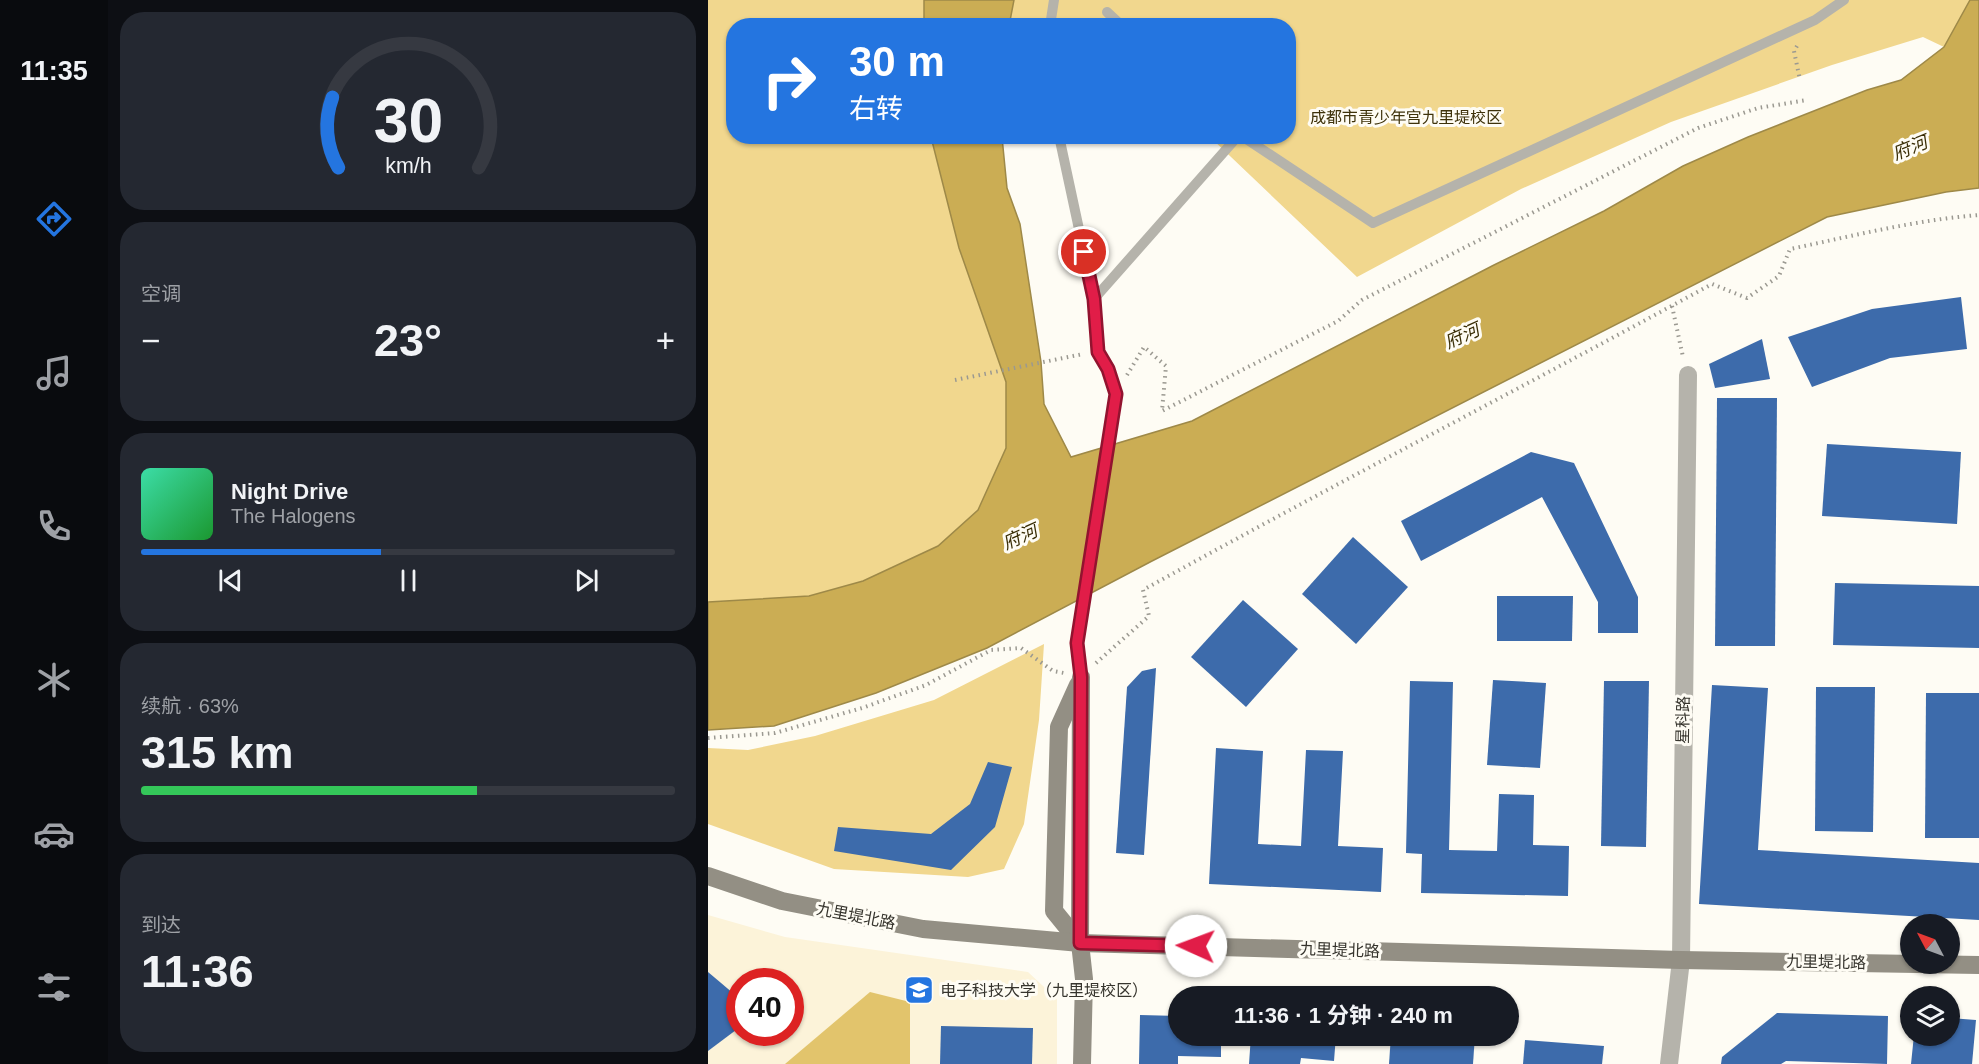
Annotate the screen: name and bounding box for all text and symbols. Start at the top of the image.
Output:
text: 30 m [849,38,945,85]
icon: right [750,42,828,120]
text: 11:35 [20,56,88,86]
text: 30 [373,86,443,155]
text: 右转 [849,94,903,124]
park label: 成都市青少年宫九里堤校区 [1310,109,1502,126]
water label: 府河 [1890,131,1933,164]
text: km/h [385,155,431,179]
icon: directions [33,198,75,240]
pin [1058,226,1109,277]
icon: arrive [1067,235,1100,268]
text: 空调 [141,283,181,305]
text: 23° [374,315,442,366]
water label: 府河 [1441,318,1485,352]
text: − [141,322,160,359]
text: + [656,322,675,359]
icon: music [33,352,75,394]
text: Night Drive [231,479,348,504]
icon: phone [33,505,75,547]
text: The Halogens [231,505,356,527]
water label: 府河 [999,519,1043,553]
icon: previous [214,564,247,597]
icon: pause [392,564,425,597]
icon: next [570,564,603,597]
icon: climate [33,659,75,701]
text: 续航 · 63% [141,695,239,717]
street label: 星科路 [1674,696,1692,744]
text: 315 km [141,727,294,778]
icon: car [33,813,75,855]
street label: 九里堤北路 [815,900,897,932]
text: 到达 [141,914,181,936]
position arrow [1164,914,1228,978]
north arrow [1900,914,1960,974]
map controls [1900,914,1960,1046]
street label: 九里堤北路 [1300,940,1380,960]
text: 11:36 [141,946,254,997]
street label: 九里堤北路 [1786,953,1866,971]
icon: filters [33,966,75,1008]
speed limit sign: 40 [726,968,804,1046]
school or university icon: 电子科技大学（九里堤校区） [903,974,935,1006]
place label: 电子科技大学（九里堤校区） [940,982,1148,999]
button: layers [1900,986,1960,1046]
text: 11:36 · 1 分钟 · 240 m [1234,1003,1453,1028]

